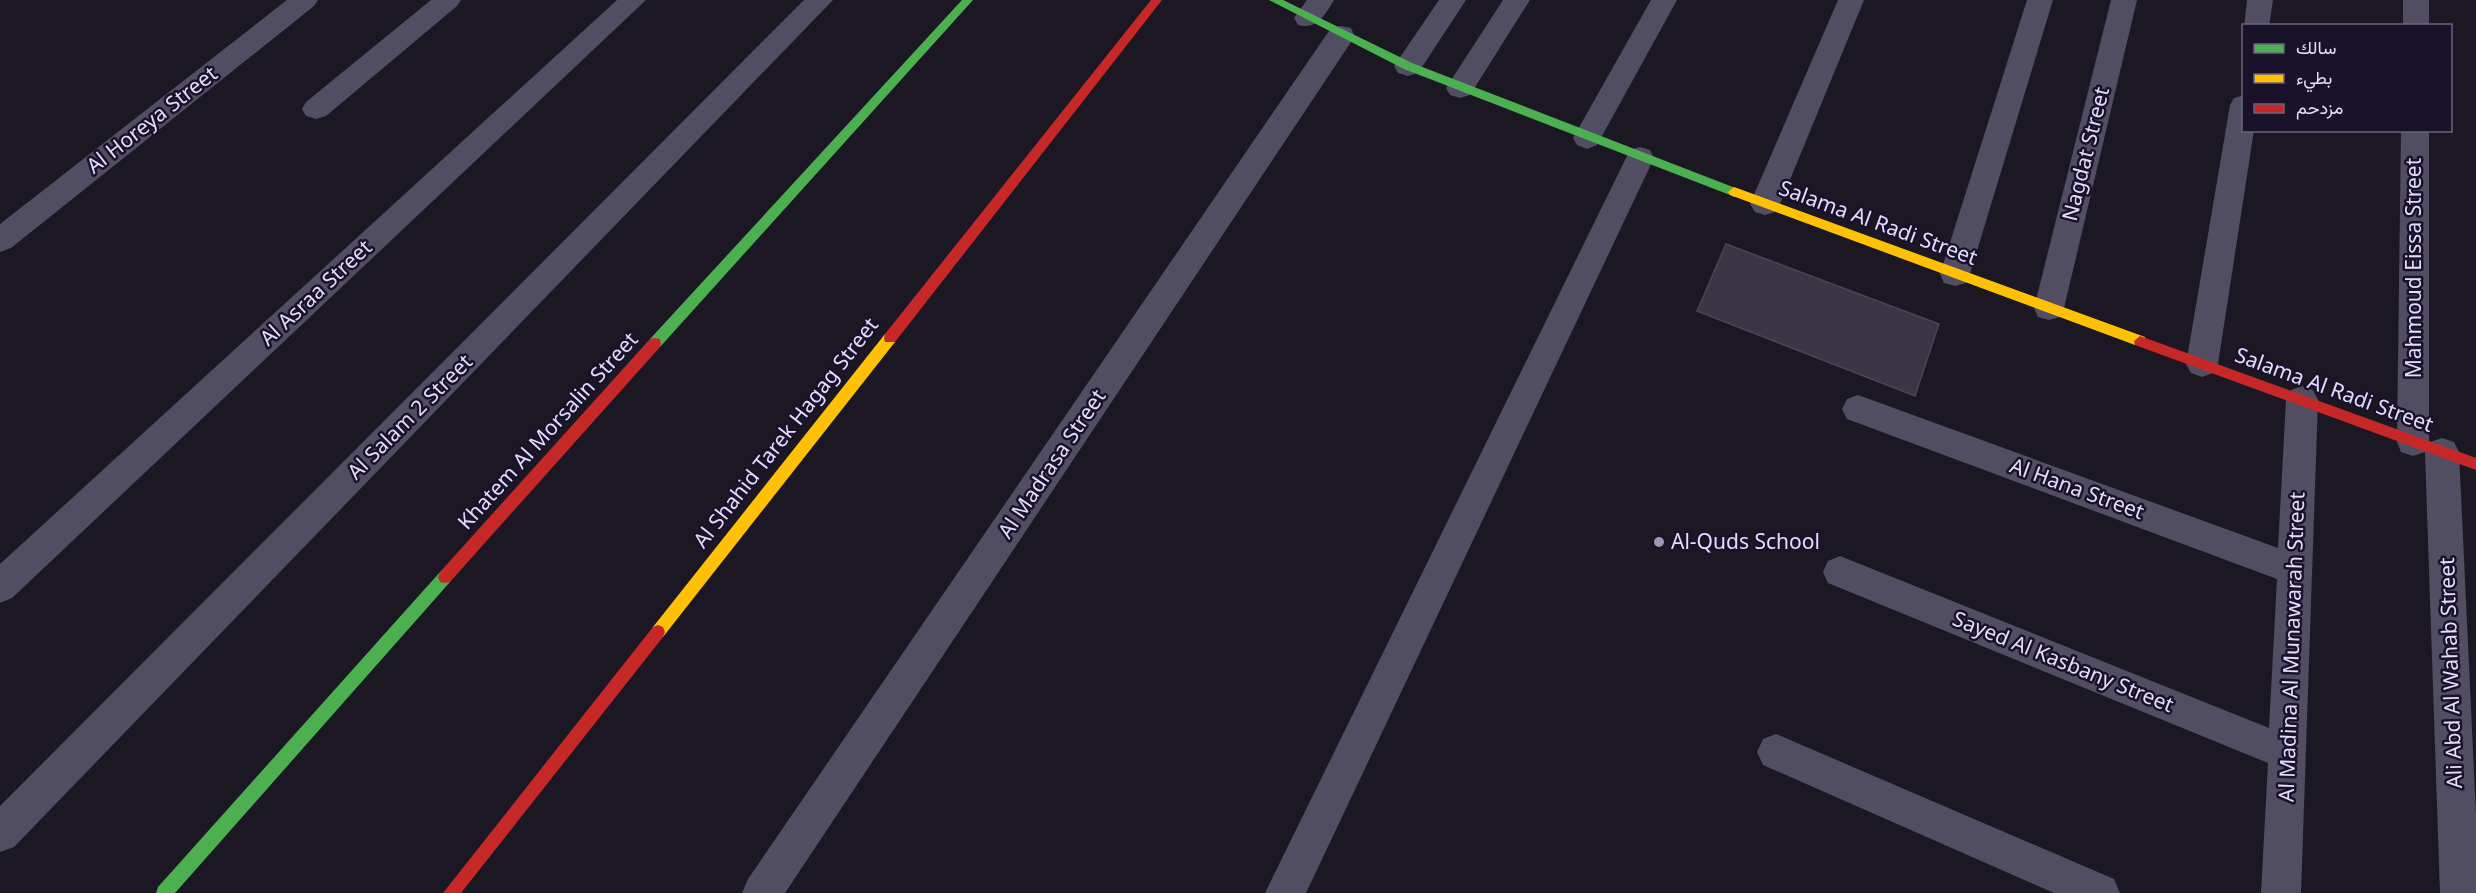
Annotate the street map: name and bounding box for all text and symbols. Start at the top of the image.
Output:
legend [2242,24,2452,132]
text: سالك [2296,35,2336,59]
street label: Al Horeya Street [80,59,223,179]
text: بطيء [2296,65,2332,93]
street label: Nagdat Street [2055,83,2115,224]
text: مزدحم [2296,95,2343,120]
street label: Mahmoud Eissa Street [2399,157,2427,378]
street label: Salama Al Radi Street [1775,173,1982,271]
street label: Al Asraa Street [253,233,378,352]
street label: Al Shahid Tarek Hagag Street [686,311,884,553]
street label: Khatem Al Morsalin Street [451,325,644,535]
street label: Salama Al Radi Street [2231,340,2438,438]
street label: Al Salam 2 Street [341,347,478,485]
street label: Al Madrasa Street [991,383,1112,543]
street label: Al Hana Street [2007,451,2149,525]
street label: Al Madina Al Munawarah Street [2272,491,2310,802]
place label: Al-Quds School [1671,527,1820,555]
marker: Al-Quds School [1652,535,1666,549]
street label: Ali Abd Al Wahab Street [2432,557,2468,789]
street label: Sayed Al Kasbany Street [1949,604,2178,718]

